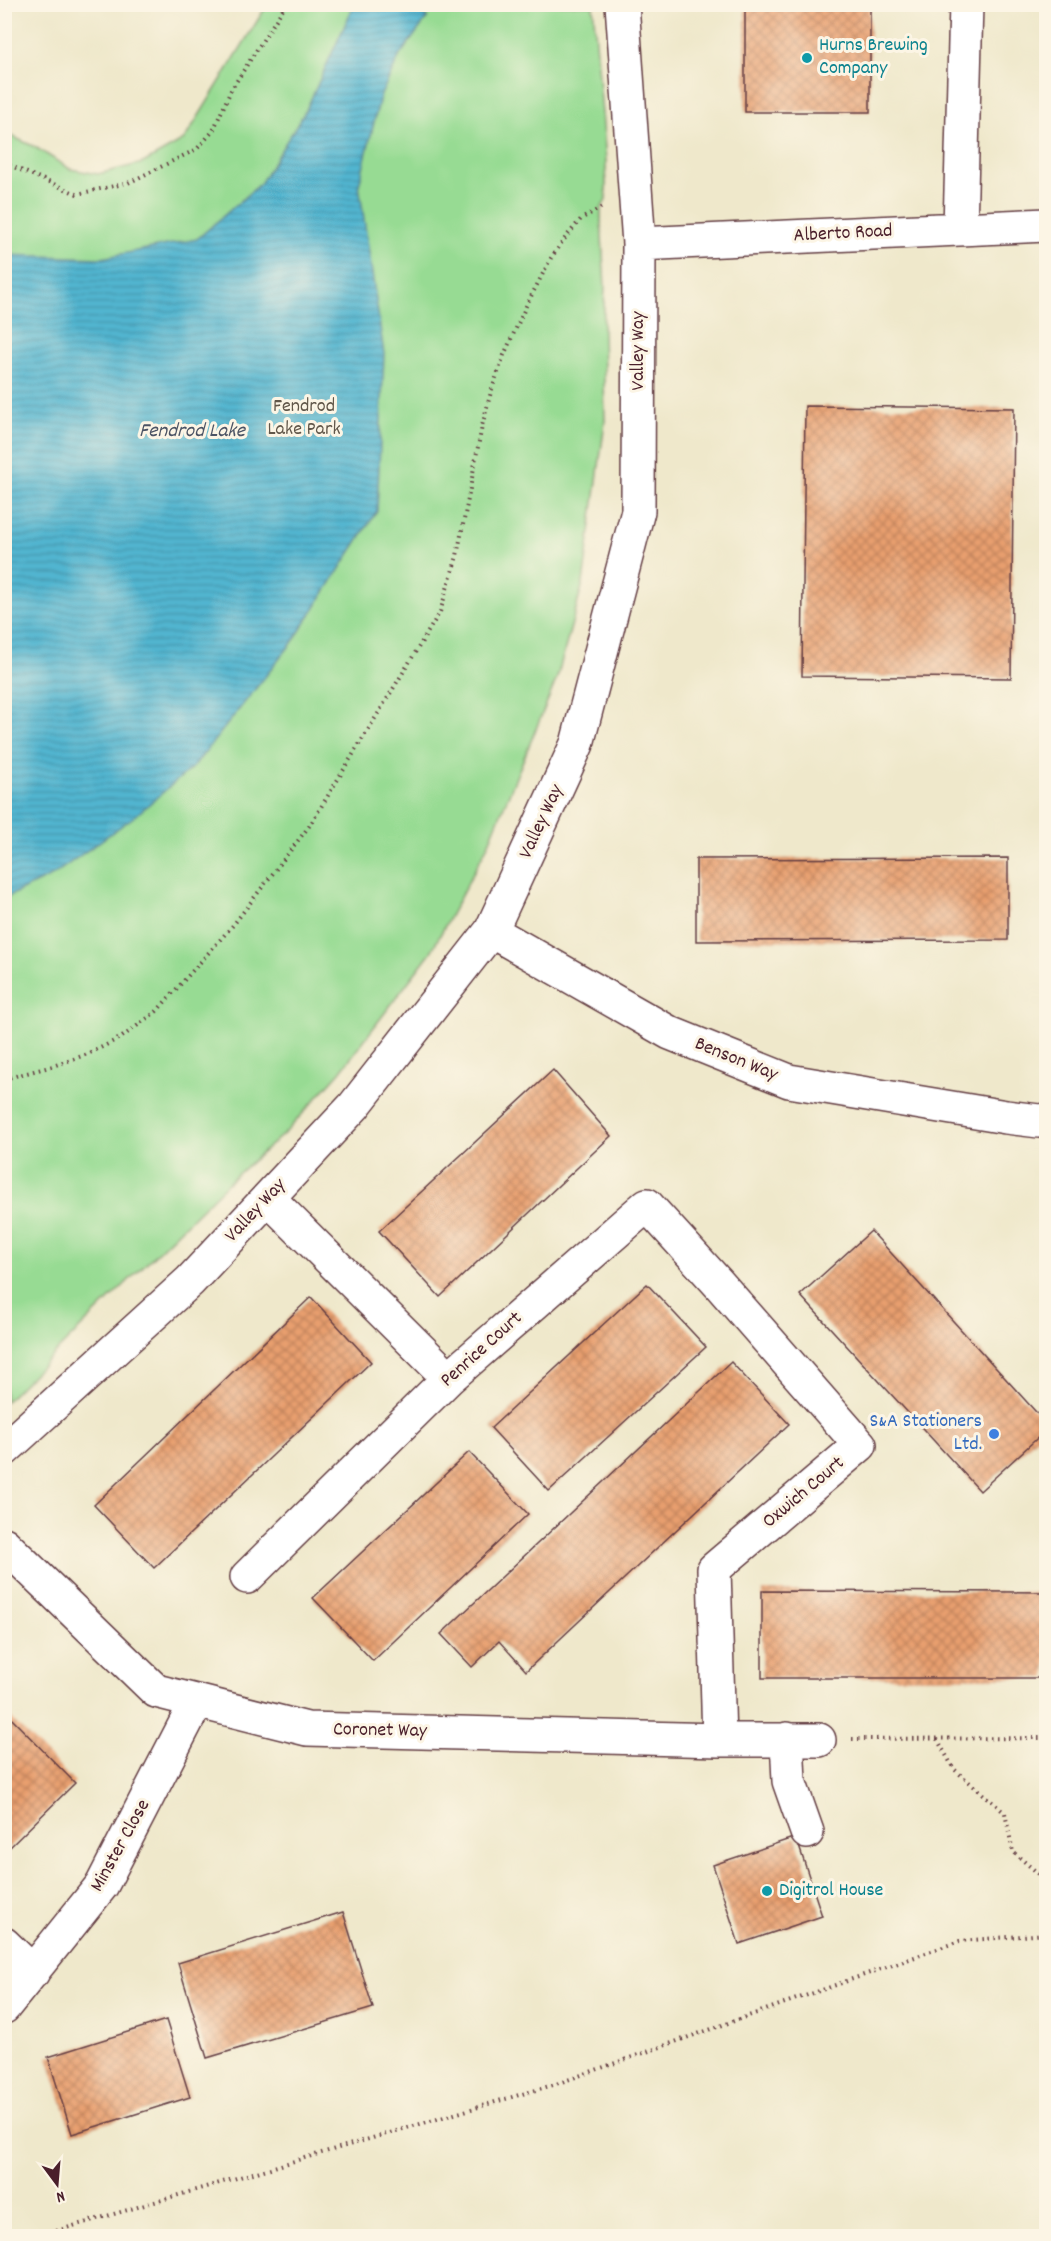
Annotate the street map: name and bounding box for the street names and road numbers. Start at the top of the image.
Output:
street label: Alberto Road [793,217,893,251]
street label: Valley Way [625,311,653,390]
street label: Valley Way [513,779,572,864]
street label: Benson Way [690,1031,783,1090]
street label: Valley Way [219,1172,294,1249]
street label: Penrice Court [435,1306,529,1394]
street label: Oxwich Court [757,1450,851,1536]
street label: Coronet Way [333,1716,428,1746]
street label: Minster Close [84,1794,158,1897]

